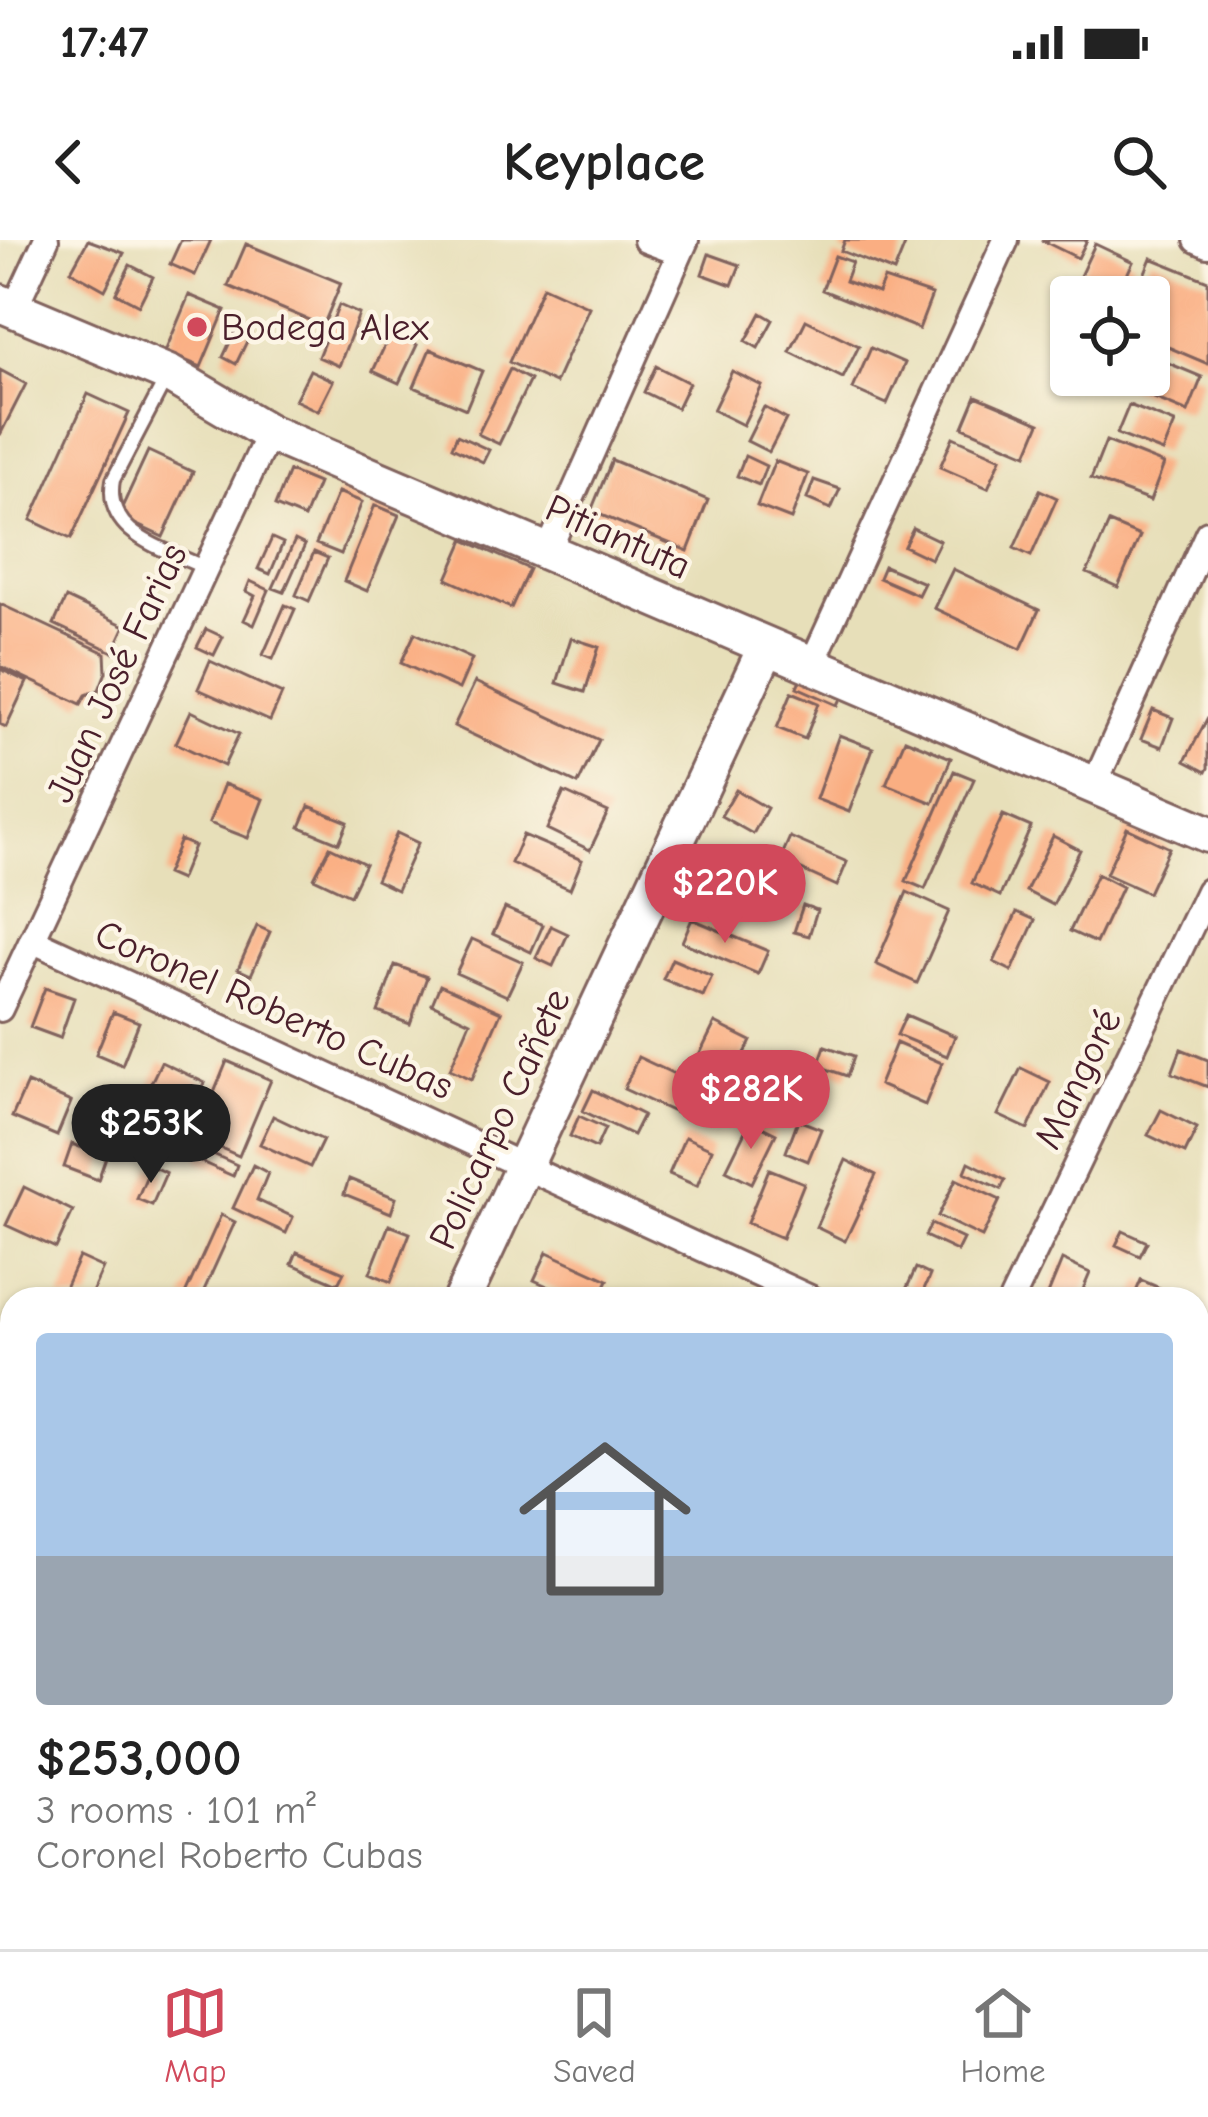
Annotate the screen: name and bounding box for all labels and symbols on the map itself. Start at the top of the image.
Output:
place label: Bodega Alex [221,305,430,350]
marker: Bodega Alex [184,314,210,340]
street label: Pitiantuta [539,485,697,589]
street label: Juan José Farias [37,536,197,810]
pin: $220K [641,844,809,946]
street label: Coronel Roberto Cubas [88,911,460,1109]
street label: Policarpo Cañete [420,982,580,1256]
street label: Mangoré [1025,1002,1131,1156]
pin: $282K [667,1050,835,1152]
pin: $253K [67,1084,235,1186]

